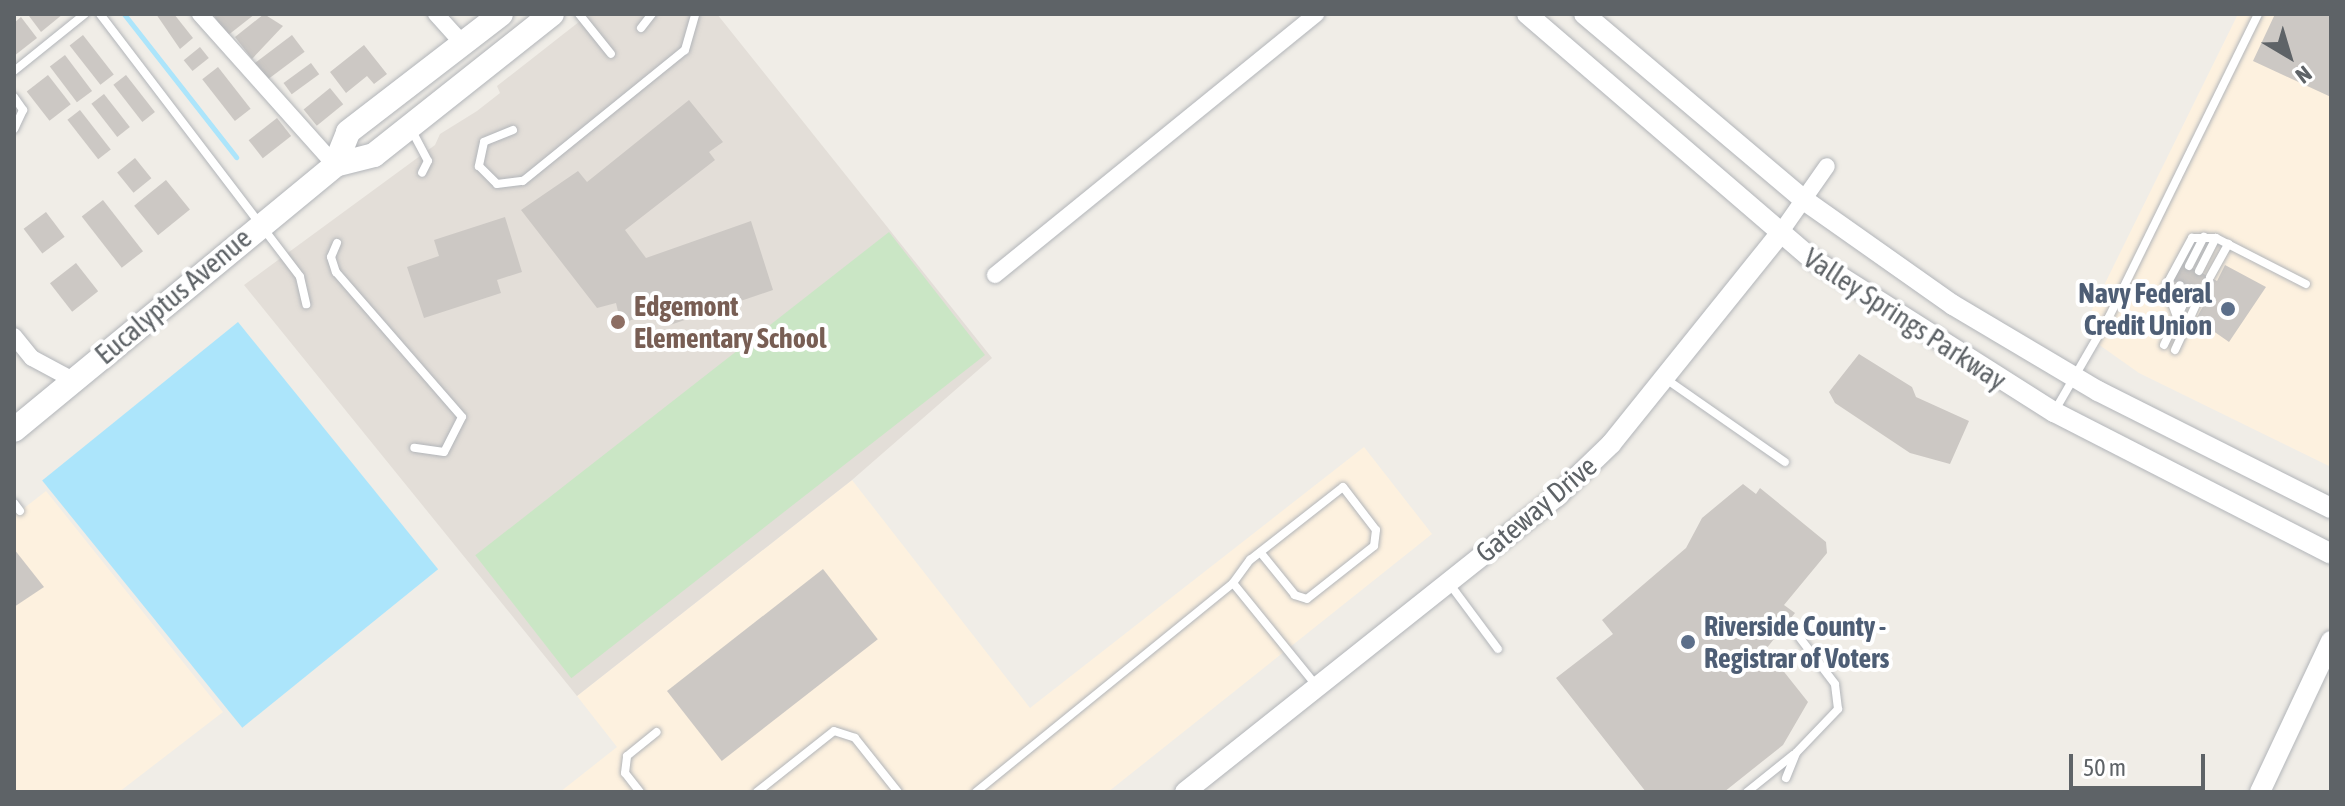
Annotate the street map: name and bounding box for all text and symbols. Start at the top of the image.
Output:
north arrow [2249,16,2329,96]
text: N [2291,61,2317,89]
street label: Eucalyptus Avenue [88,221,258,371]
street label: Valley Springs Parkway [1797,241,2013,397]
place label: Navy Federal Credit Union [2078,276,2212,342]
place label: Edgemont Elementary School [634,289,826,355]
marker: Navy Federal Credit Union [2219,300,2237,318]
marker: Edgemont Elementary School [609,313,627,331]
street label: Gateway Drive [1469,449,1603,569]
place label: Riverside County - Registrar of Voters [1704,609,1889,675]
marker: Riverside County - Registrar of Voters [1679,633,1697,651]
scale bar [2073,738,2209,788]
text: 50 m [2083,754,2126,781]

